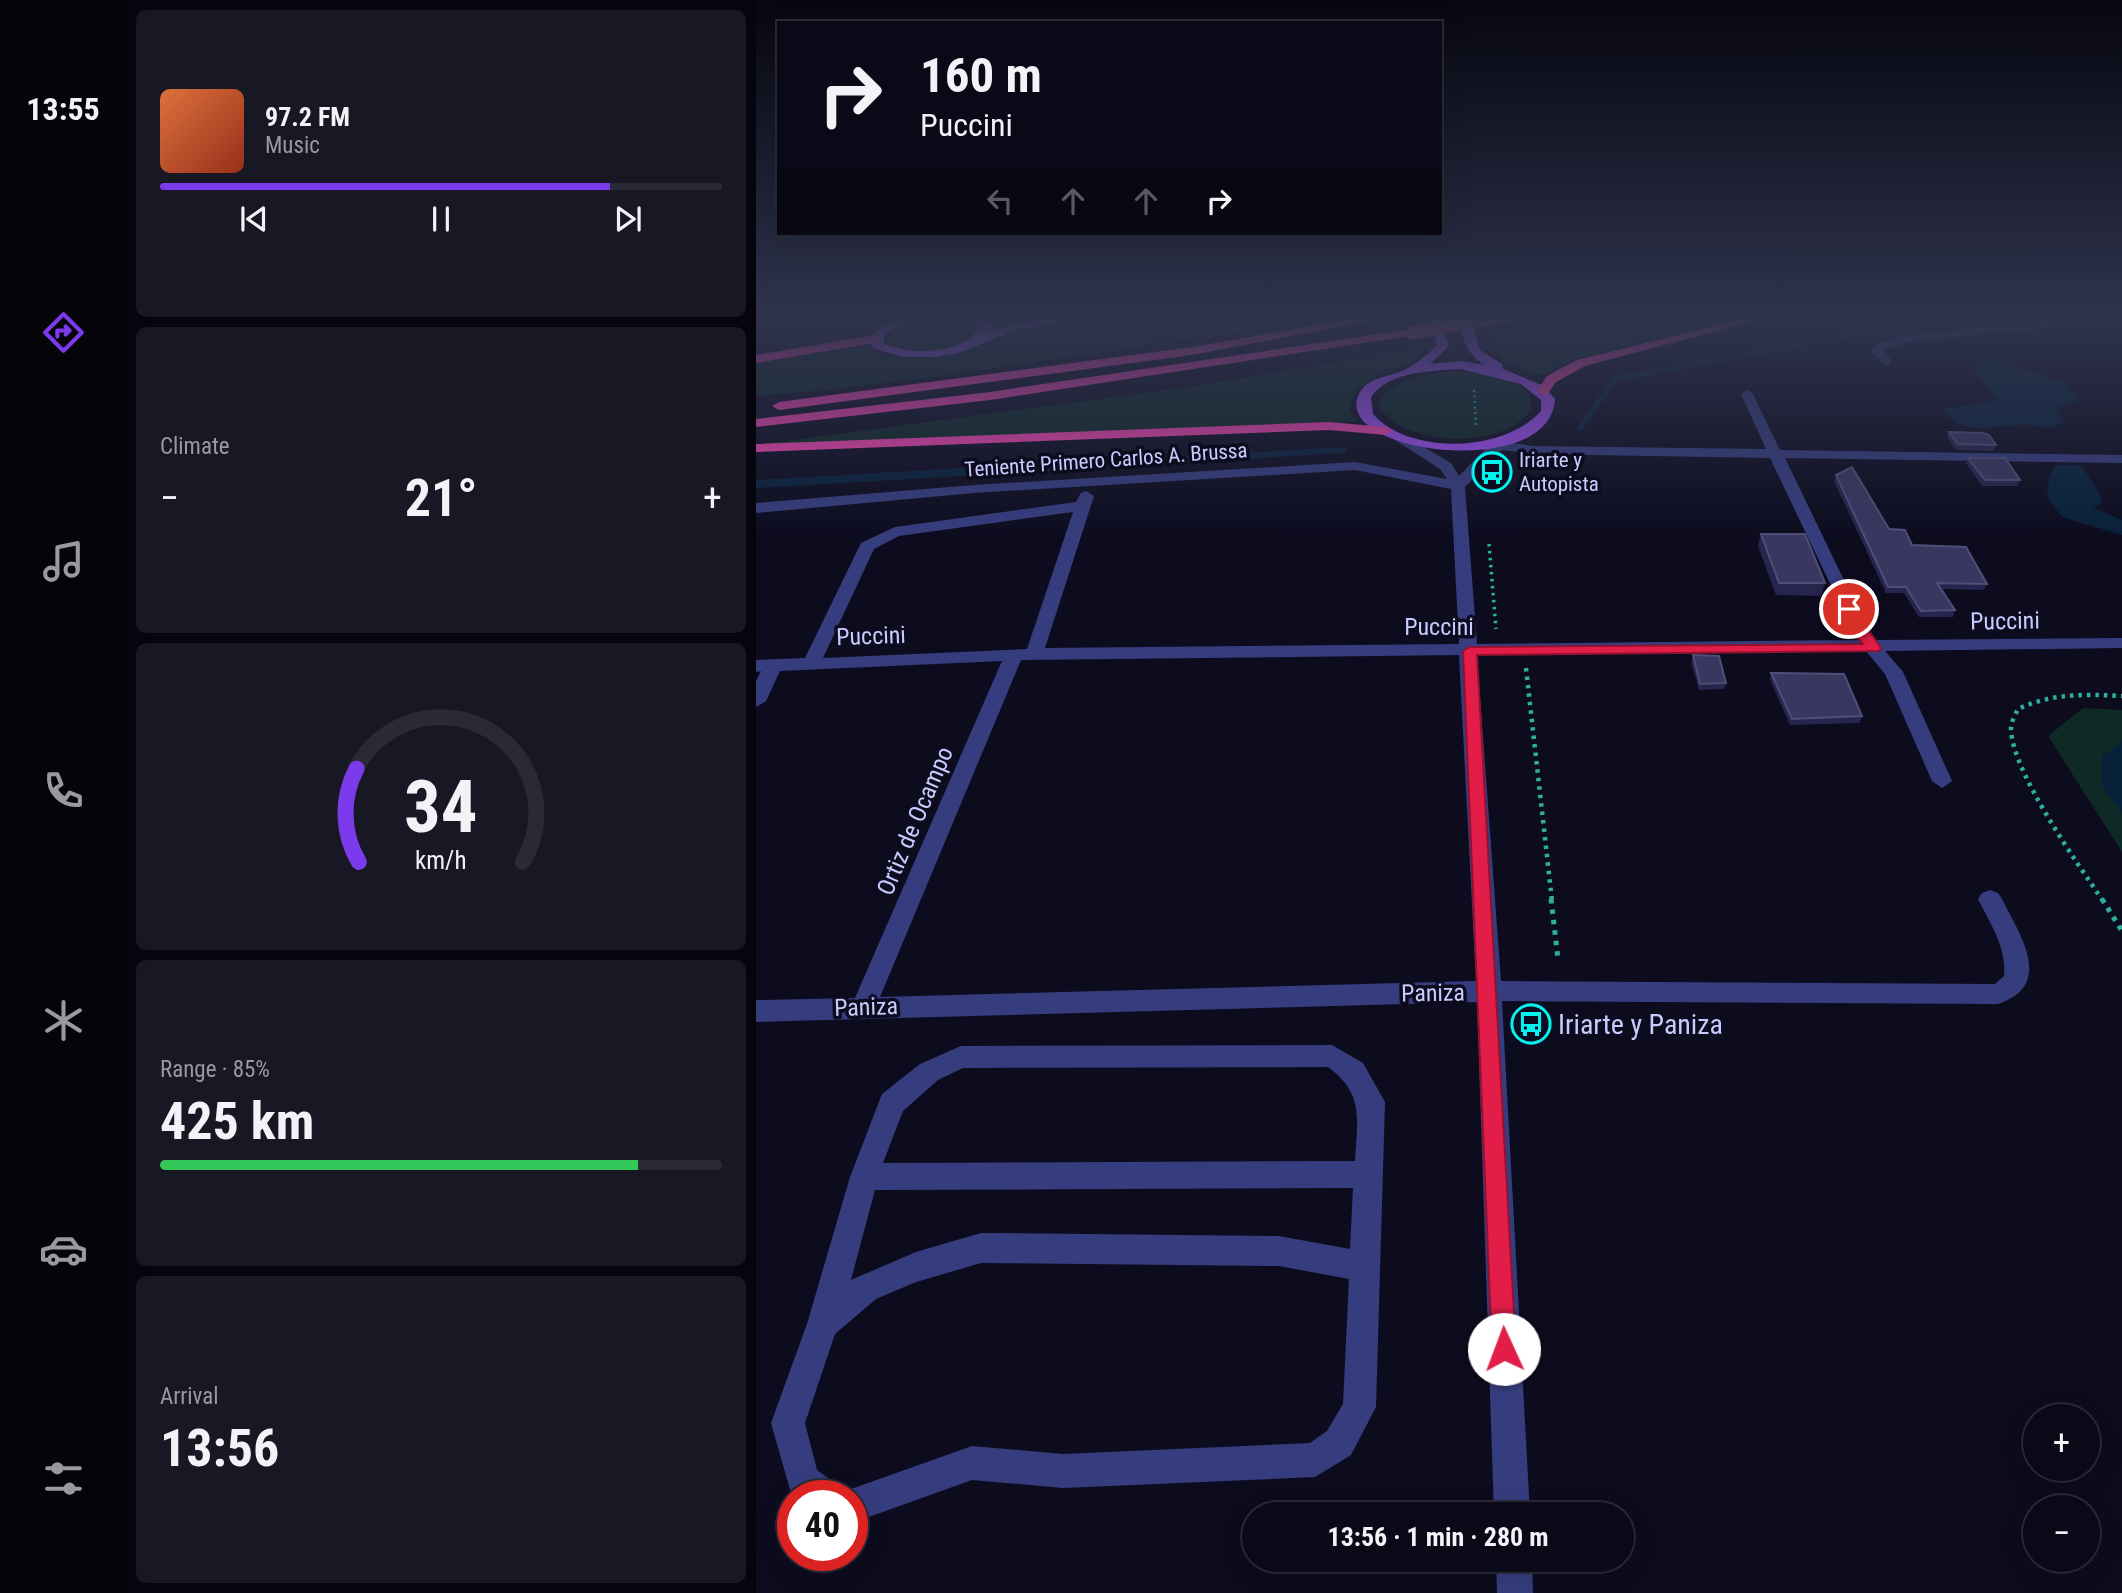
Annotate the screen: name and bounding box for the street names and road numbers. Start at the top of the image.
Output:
street label: Teniente Primero Carlos A. Brussa [964,438,1248,482]
street label: Puccini [1970,606,2040,636]
street label: Puccini [1404,613,1474,641]
street label: Puccini [836,621,906,651]
street label: Ortiz de Ocampo [871,743,959,899]
street label: Paniza [1401,978,1465,1008]
street label: Paniza [834,992,898,1022]

